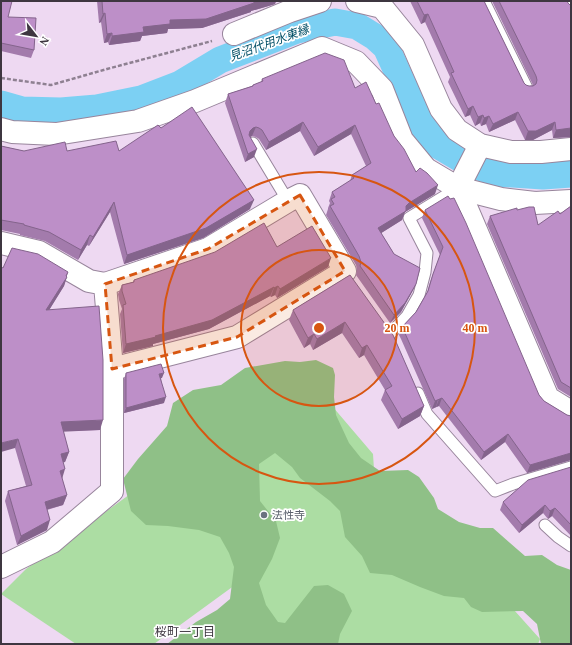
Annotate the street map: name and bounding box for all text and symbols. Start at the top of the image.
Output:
north arrow [16,16,56,56]
water label: 見沼代用水東縁 [227,21,313,64]
text: N [37,35,52,48]
centre of rings [312,321,326,335]
text: 20 m [385,321,410,335]
text: 40 m [463,321,488,335]
place label: 法性寺 [272,509,305,521]
marker: 法性寺 [259,510,269,520]
district label: 桜町一丁目 [155,625,215,639]

